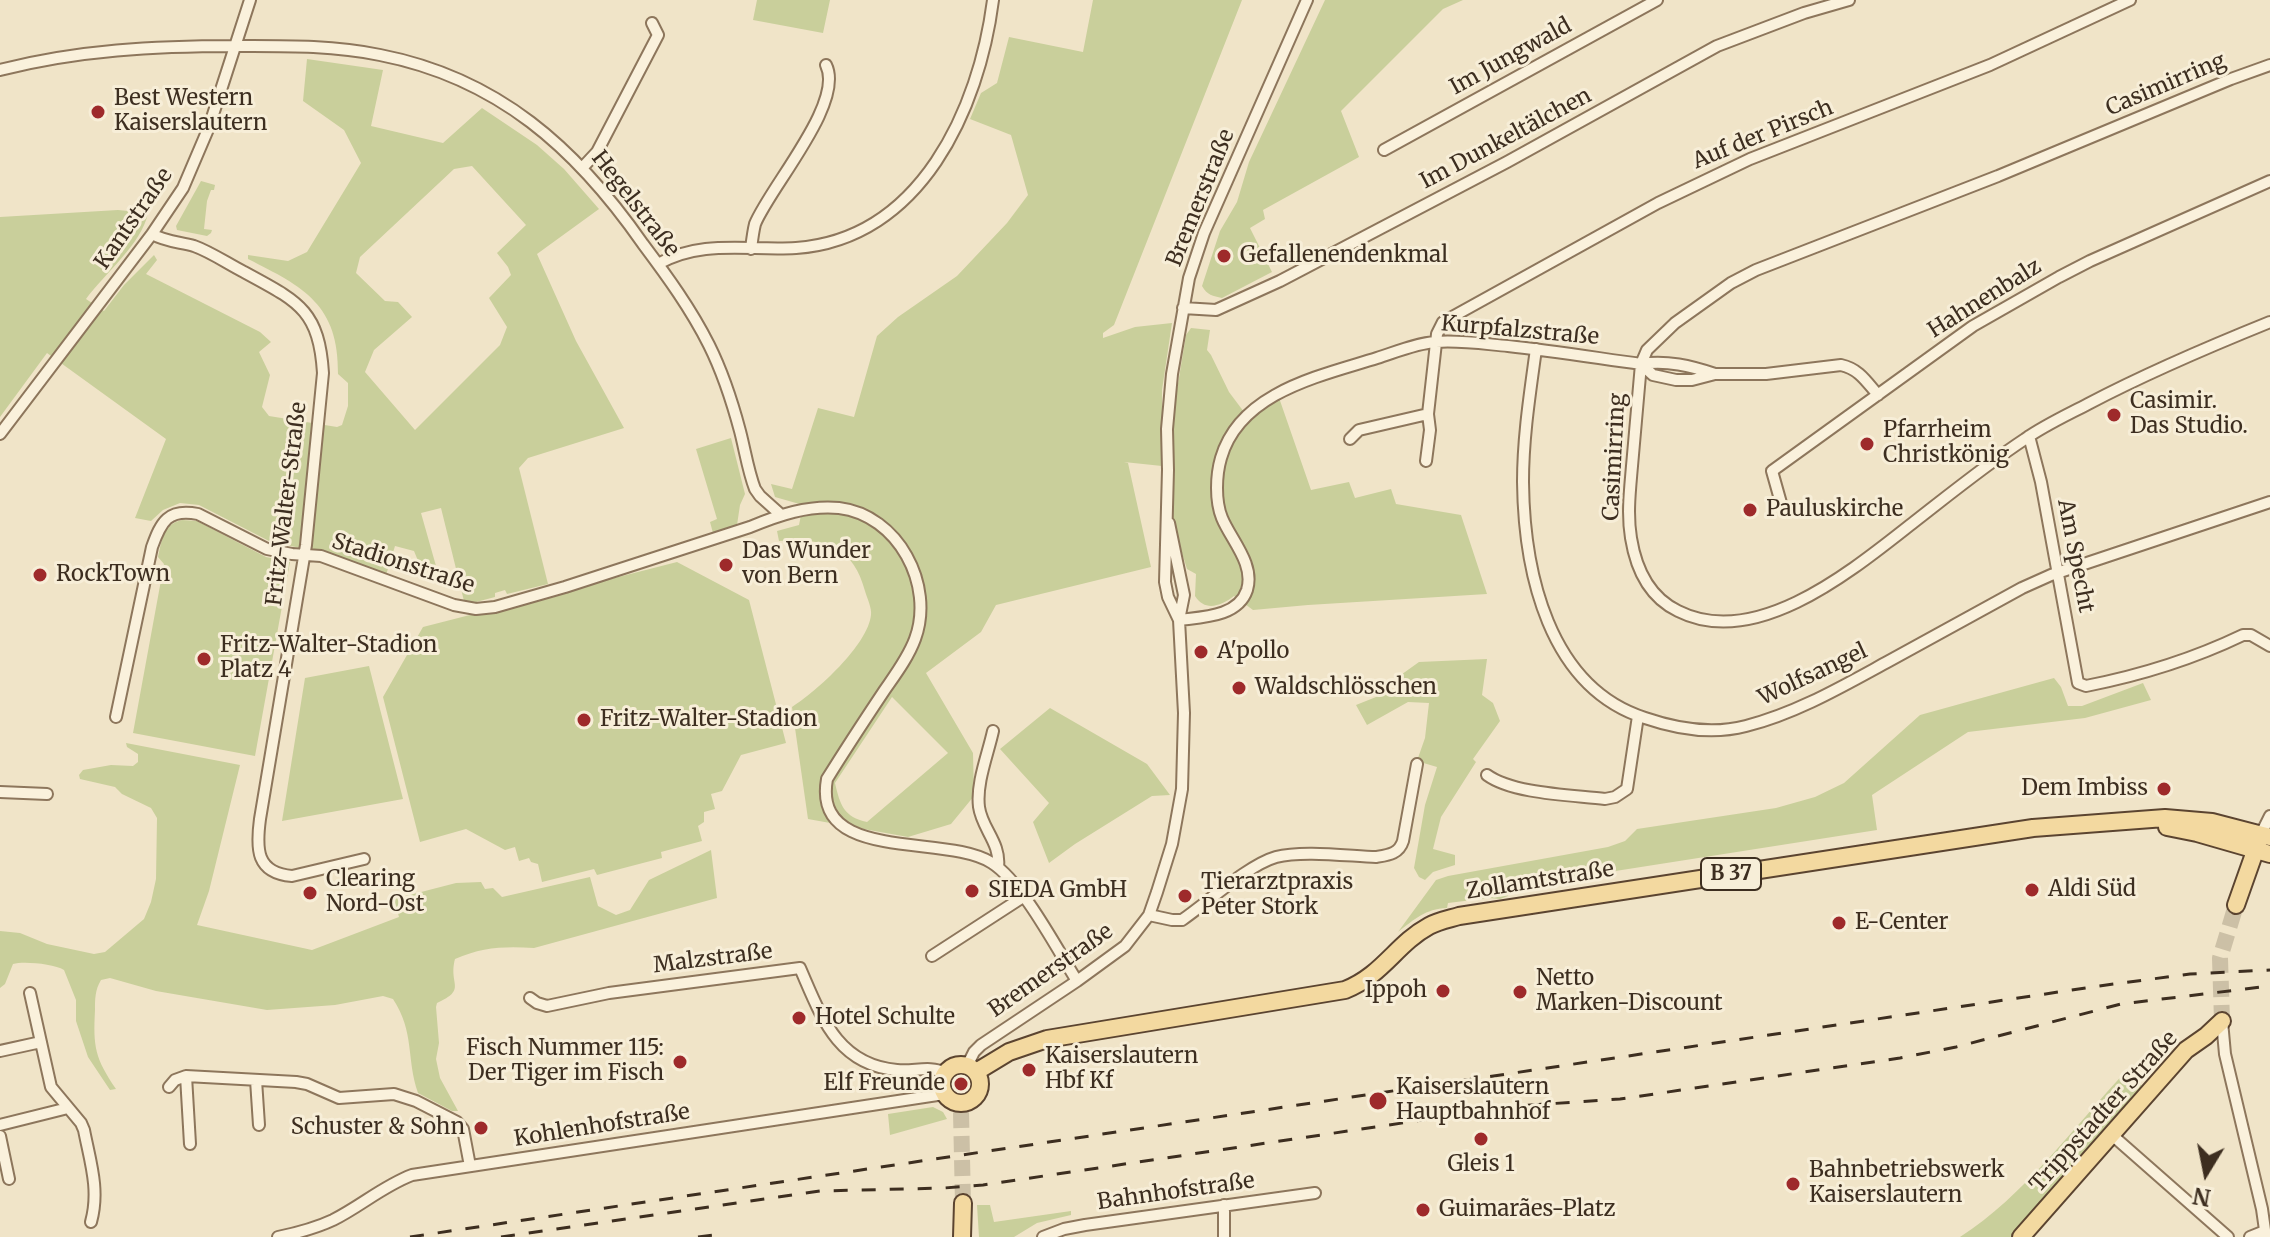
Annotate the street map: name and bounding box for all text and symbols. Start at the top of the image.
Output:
street label: Im Jungwald [1446,13,1576,101]
street label: Casimirring [2102,48,2230,122]
street label: Im Dunkeltälchen [1416,83,1596,195]
place label: Best Western Kaiserslautern [114,86,267,138]
street label: Auf der Pirsch [1689,95,1837,175]
marker: Best Western Kaiserslautern [89,103,107,121]
street label: Bremerstraße [1162,126,1240,270]
street label: Hegelstraße [585,146,685,262]
street label: Kantstraße [89,163,179,275]
place label: Gefallenendenkmal [1240,243,1448,269]
marker: Gefallenendenkmal [1215,247,1233,265]
street label: Hahnenbalz [1924,254,2046,344]
street label: Kurpfalzstraße [1440,311,1600,351]
place label: Casimir. Das Studio. [2130,389,2248,440]
street label: Casimirring [1598,393,1632,521]
street label: Fritz-Walter-Straße [261,400,313,608]
marker: Casimir. Das Studio. [2105,406,2123,424]
place label: Pfarrheim Christkönig [1883,418,2009,470]
marker: Pfarrheim Christkönig [1858,435,1876,453]
place label: Pauluskirche [1766,497,1903,523]
street label: Am Specht [2051,497,2099,615]
marker: Pauluskirche [1741,501,1759,519]
street label: Stadionstraße [328,529,478,599]
place label: Das Wunder von Bern [742,539,871,590]
marker: Das Wunder von Bern [717,556,735,574]
place label: RockTown [56,562,170,588]
marker: RockTown [31,566,49,584]
place label: Fritz-Walter-Stadion Platz 4 [220,633,437,684]
street label: Wolfsangel [1754,638,1872,712]
place label: A'pollo [1217,639,1289,665]
marker: A'pollo [1192,643,1210,661]
marker: Fritz-Walter-Stadion Platz 4 [195,650,213,668]
place label: Waldschlösschen [1255,675,1437,701]
marker: Waldschlösschen [1230,679,1248,697]
place label: Fritz-Walter-Stadion [600,707,817,733]
marker: Fritz-Walter-Stadion [575,711,593,729]
place label: Dem Imbiss [2021,776,2148,802]
marker: Dem Imbiss [2155,780,2173,798]
street label: Zollamtstraße [1464,856,1616,906]
road number: B 37 [1701,858,1761,890]
place label: Clearing Nord-Ost [326,867,424,918]
place label: Tierarztpraxis Peter Stork [1201,870,1353,922]
place label: Aldi Süd [2048,877,2136,903]
place label: SIEDA GmbH [988,878,1127,904]
marker: Aldi Süd [2023,881,2041,899]
marker: SIEDA GmbH [963,882,981,900]
marker: Clearing Nord-Ost [301,884,319,902]
marker: Tierarztpraxis Peter Stork [1176,887,1194,905]
place label: E-Center [1855,910,1948,936]
marker: E-Center [1830,914,1848,932]
street label: Bremerstraße [984,918,1118,1024]
street label: Malzstraße [652,939,774,979]
place label: Netto Marken-Discount [1536,966,1723,1018]
place label: Ippoh [1365,978,1427,1004]
marker: Ippoh [1434,982,1452,1000]
marker: Netto Marken-Discount [1511,983,1529,1001]
place label: Hotel Schulte [815,1005,955,1031]
marker: Hotel Schulte [790,1009,808,1027]
street label: Trippstadter Straße [2025,1026,2183,1198]
place label: Fisch Nummer 115: Der Tiger im Fisch [466,1036,664,1088]
place label: Kaiserslautern Hbf Kf [1045,1044,1198,1096]
marker: Fisch Nummer 115: Der Tiger im Fisch [671,1053,689,1071]
marker: Kaiserslautern Hbf Kf [1020,1061,1038,1079]
place label: Elf Freunde [824,1071,945,1097]
marker: Elf Freunde [952,1075,970,1093]
place label: Kaiserslautern Hauptbahnhof [1396,1075,1550,1126]
marker: Kaiserslautern Hauptbahnhof [1367,1090,1389,1112]
street label: Kohlenhofstraße [512,1099,692,1153]
place label: Schuster & Sohn [291,1115,465,1141]
marker: Schuster & Sohn [472,1119,490,1137]
marker: Gleis 1 [1472,1130,1490,1148]
north arrow [2166,1133,2246,1213]
place label: Gleis 1 [1447,1152,1515,1178]
place label: Bahnbetriebswerk Kaiserslautern [1809,1158,2005,1210]
street label: Bahnhofstraße [1096,1168,1256,1216]
marker: Bahnbetriebswerk Kaiserslautern [1784,1175,1802,1193]
text: N [2191,1181,2213,1212]
place label: Guimarães-Platz [1439,1197,1615,1223]
marker: Guimarães-Platz [1414,1201,1432,1219]

